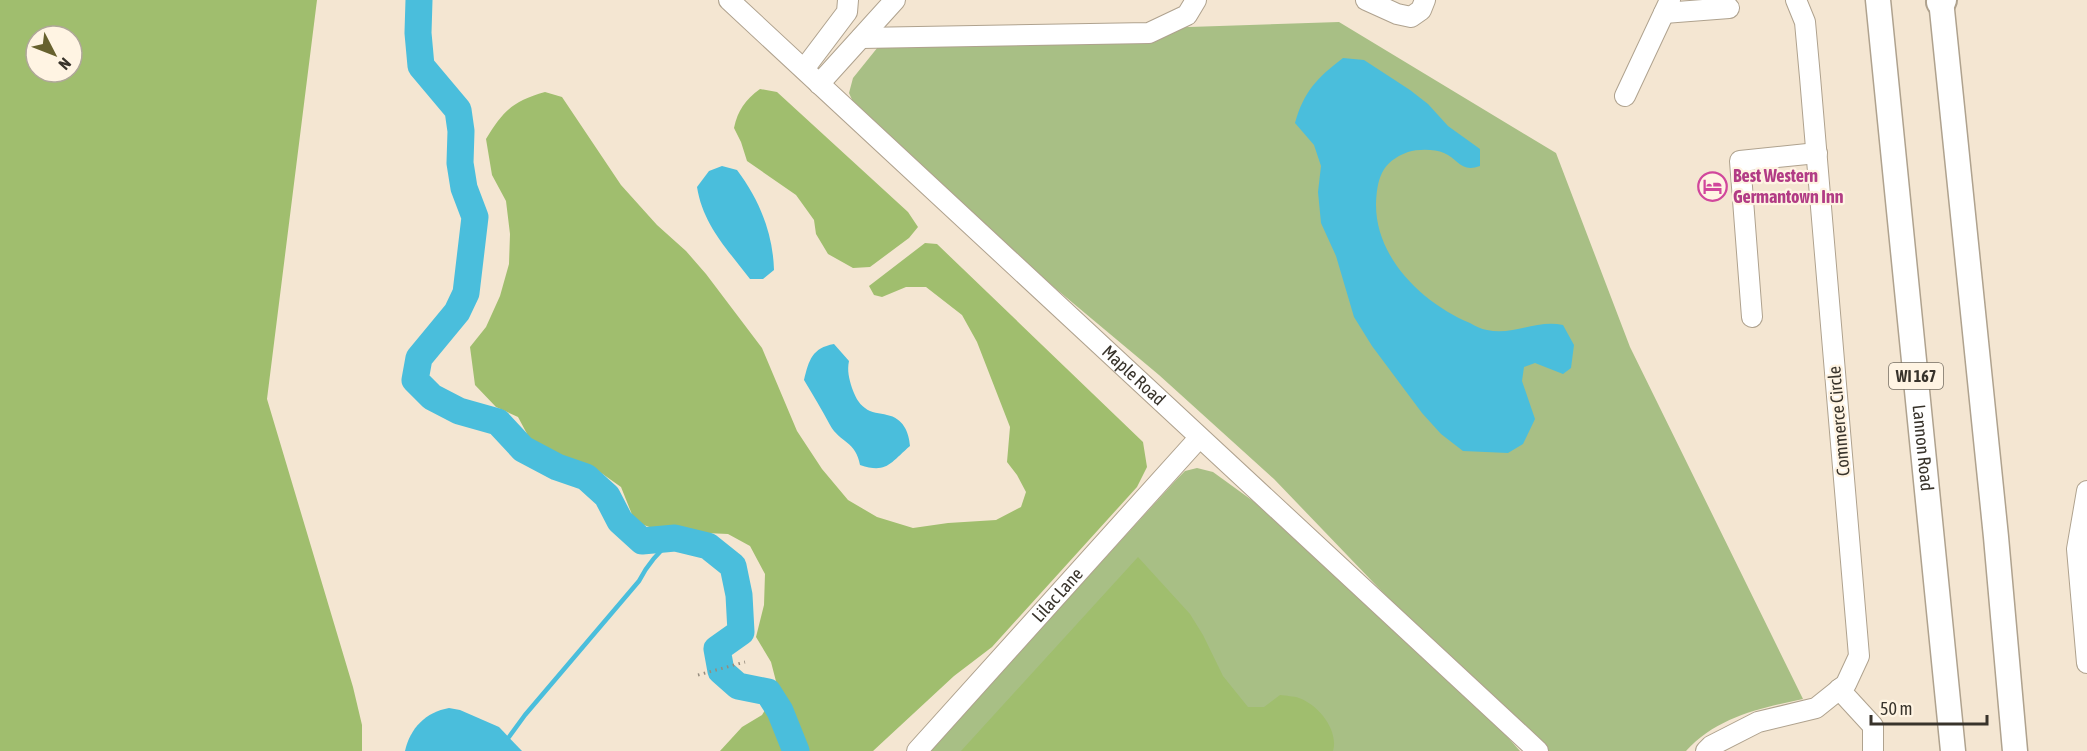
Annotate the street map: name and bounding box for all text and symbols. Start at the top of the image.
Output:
north arrow [24,24,84,84]
text: N [55,55,75,74]
place label: Best Western Germantown Inn [1733,165,1844,207]
hotel icon: Best Western Germantown Inn [1696,170,1728,202]
street label: Maple Road [1098,341,1170,410]
road number: WI 167 [1889,363,1943,389]
street label: Commerce Circle [1823,365,1854,477]
street label: Lannon Road [1908,403,1938,492]
street label: Lilac Lane [1027,563,1087,626]
scale bar [1871,688,1986,726]
text: 50 m [1880,698,1912,719]

